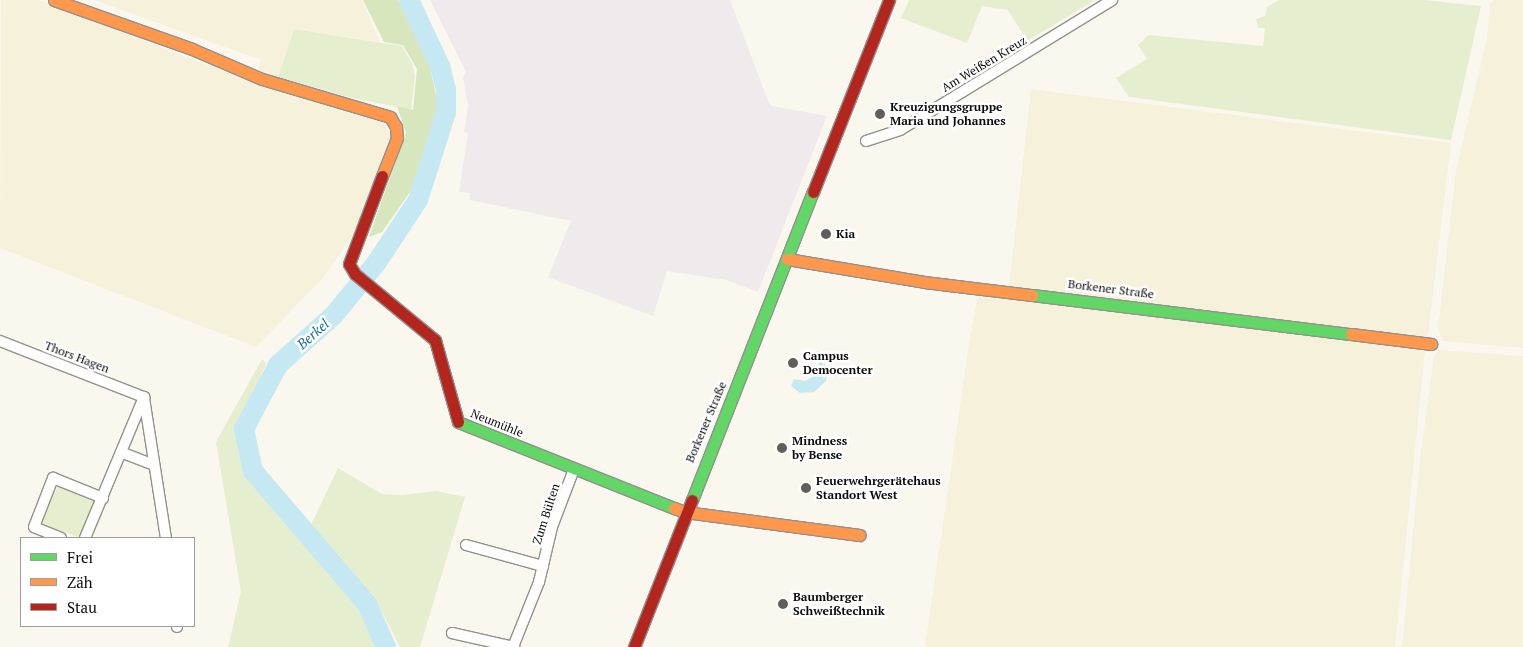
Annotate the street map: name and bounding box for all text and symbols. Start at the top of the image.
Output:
street label: Am Weißen Kreuz [939,33,1029,95]
place label: Kreuzigungsgruppe Maria und Johannes [890,100,1006,128]
marker: Kreuzigungsgruppe Maria und Johannes [874,108,886,120]
place label: Kia [836,227,855,241]
marker: Kia [820,228,832,240]
street label: Borkener Straße [1067,277,1155,301]
water label: Berkel [294,315,332,353]
street label: Thors Hagen [43,338,111,376]
place label: Campus Democenter [803,349,873,377]
marker: Campus Democenter [787,357,799,369]
street label: Borkener Straße [682,379,730,465]
street label: Neumühle [469,406,525,440]
place label: Mindness by Bense [792,434,847,462]
marker: Mindness by Bense [776,442,788,454]
place label: Feuerwehrgerätehaus Standort West [816,474,941,502]
street label: Zum Bülten [529,482,563,546]
marker: Feuerwehrgerätehaus Standort West [800,482,812,494]
legend [20,537,195,627]
text: Frei [67,547,93,567]
text: Zäh [67,572,93,592]
place label: Baumberger Schweißtechnik [793,590,885,618]
text: Stau [67,597,97,617]
marker: Baumberger Schweißtechnik [777,598,789,610]

